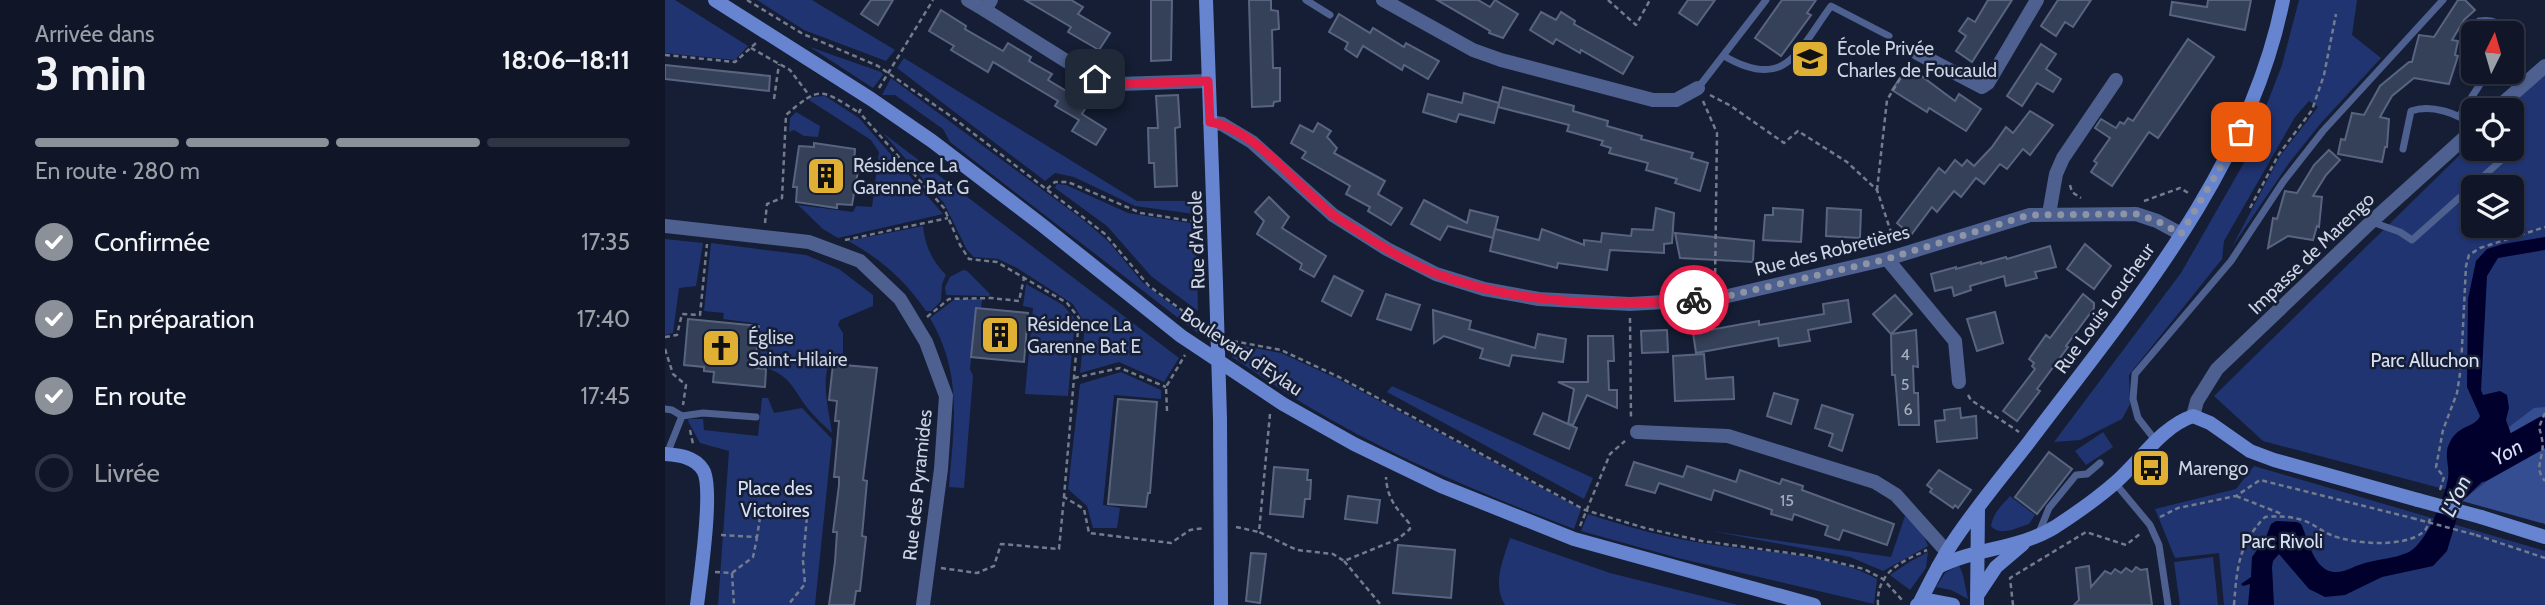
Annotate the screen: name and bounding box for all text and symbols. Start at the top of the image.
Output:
text: Arrivée dans [35,20,155,48]
north arrow [2461,21,2523,84]
map controls [2461,21,2524,238]
place label: École Privée Charles de Foucauld [1837,36,1997,82]
school or university icon: École Privée Charles de Foucauld [1789,38,1831,80]
text: 18:06–18:11 [502,44,630,76]
text: 3 min [35,46,147,102]
pin [1065,49,1125,109]
icon: home [1076,60,1114,98]
button: locate [2461,98,2524,161]
pin [2211,102,2271,162]
icon: bag [2222,113,2260,151]
place label: Résidence La Garenne Bat G [853,154,969,199]
building icon: Résidence La Garenne Bat G [805,155,847,197]
text: En route · 280 m [35,157,200,185]
button: layers [2461,175,2524,238]
street label: Impasse de Marengo [2244,188,2379,319]
street label: Rue d'Arcole [1183,190,1210,290]
street label: Rue des Robretières [1752,220,1912,281]
icon: check [35,223,73,261]
text: Confirmée [94,226,210,258]
text: 17:35 [581,228,630,256]
street label: Rue Louis Loucheur [2049,239,2159,378]
courier [1659,265,1729,335]
icon: bike [1675,281,1713,319]
icon: check [35,300,73,338]
street label: Boulevard d'Eylau [1176,302,1307,401]
text: En préparation [94,303,255,335]
text: 17:40 [577,305,630,333]
place label: Résidence La Garenne Bat E [1027,313,1141,358]
building icon: Résidence La Garenne Bat E [979,314,1021,356]
place label: Église Saint-Hilaire [748,325,848,371]
church icon: Église Saint-Hilaire [700,327,742,369]
house number: 4 [1900,345,1910,364]
park label: Parc Alluchon [2371,349,2479,372]
house number: 5 [1901,375,1909,394]
icon: check [35,377,73,415]
text: En route [94,380,186,412]
text: 17:45 [580,382,630,410]
house number: 6 [1903,400,1913,419]
street label: Rue des Pyramides [898,408,937,562]
water label: Yon [2487,433,2527,471]
bus stop icon: Marengo [2130,447,2172,489]
text: Livrée [94,457,160,489]
place label: Marengo [2178,457,2248,480]
water label: L'Yon [2435,471,2476,520]
park label: Place des Victoires [737,477,813,522]
house number: 15 [1780,491,1794,510]
park label: Parc Rivoli [2241,530,2323,553]

